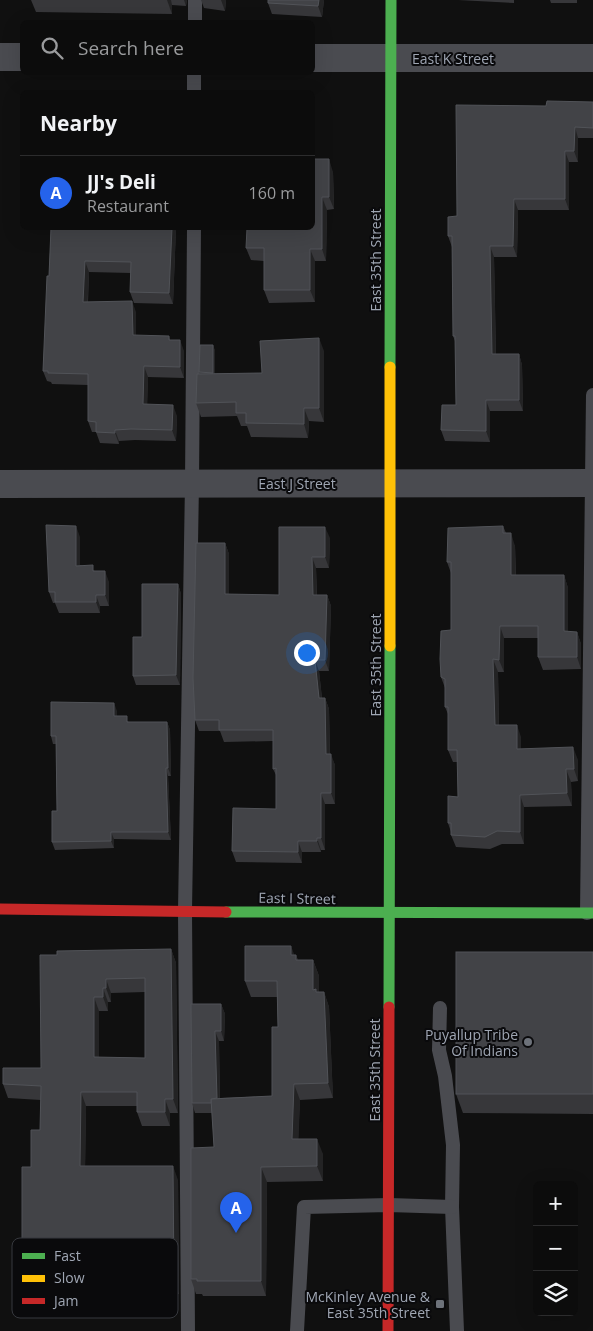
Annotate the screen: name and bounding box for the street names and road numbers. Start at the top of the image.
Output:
street label: East K Street [412,49,494,68]
street label: East 35th Street [366,208,385,312]
street label: East J Street [258,474,336,493]
street label: East 35th Street [366,613,385,717]
street label: East I Street [258,888,336,908]
street label: East 35th Street [365,1018,384,1122]

